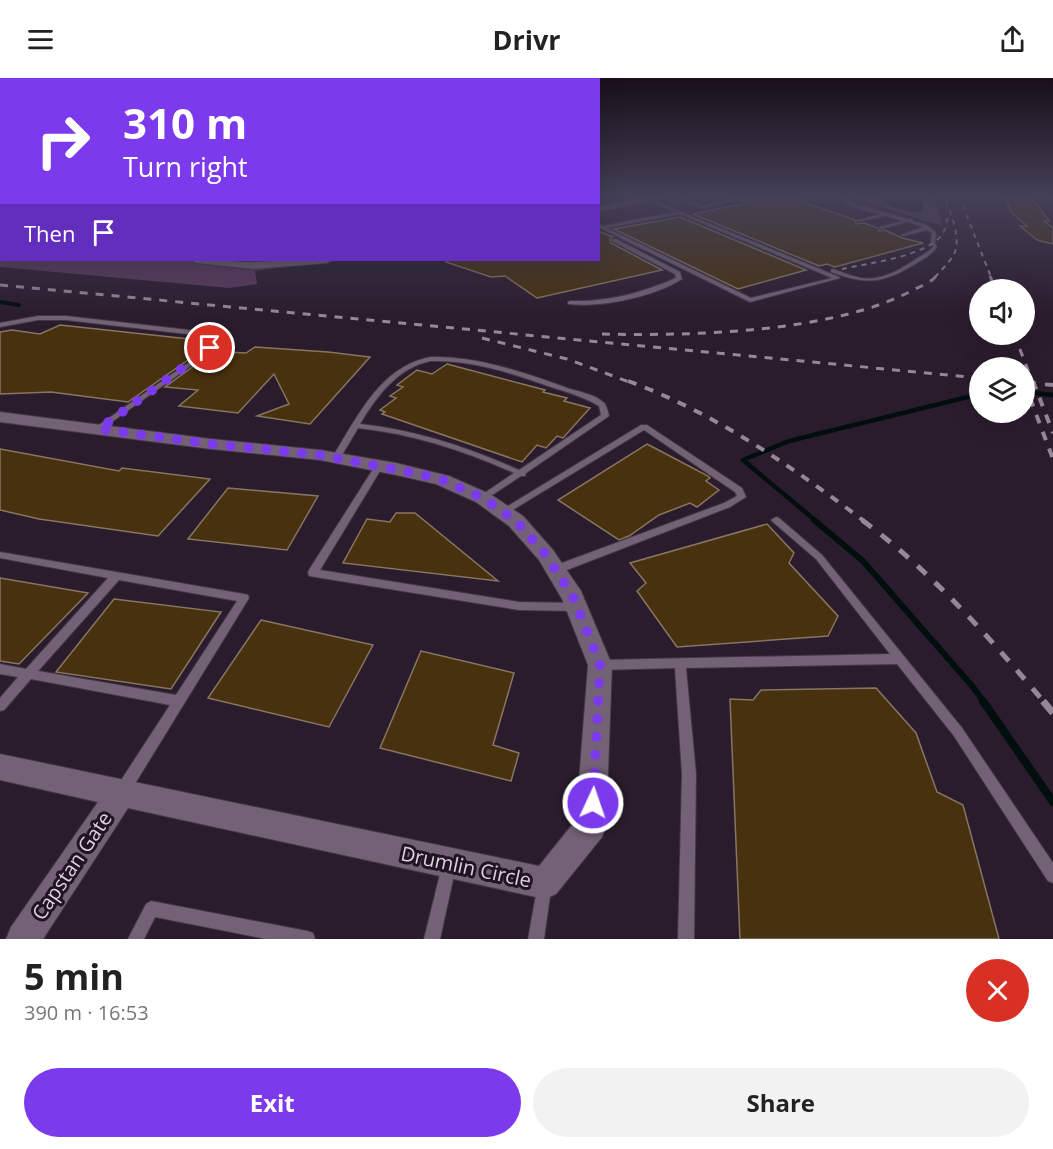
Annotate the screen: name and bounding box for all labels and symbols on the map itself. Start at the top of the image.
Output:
pin [184,322,235,373]
position arrow [561,771,625,835]
street label: Capstan Gate [25,806,118,925]
street label: Drumlin Circle [398,840,534,894]

